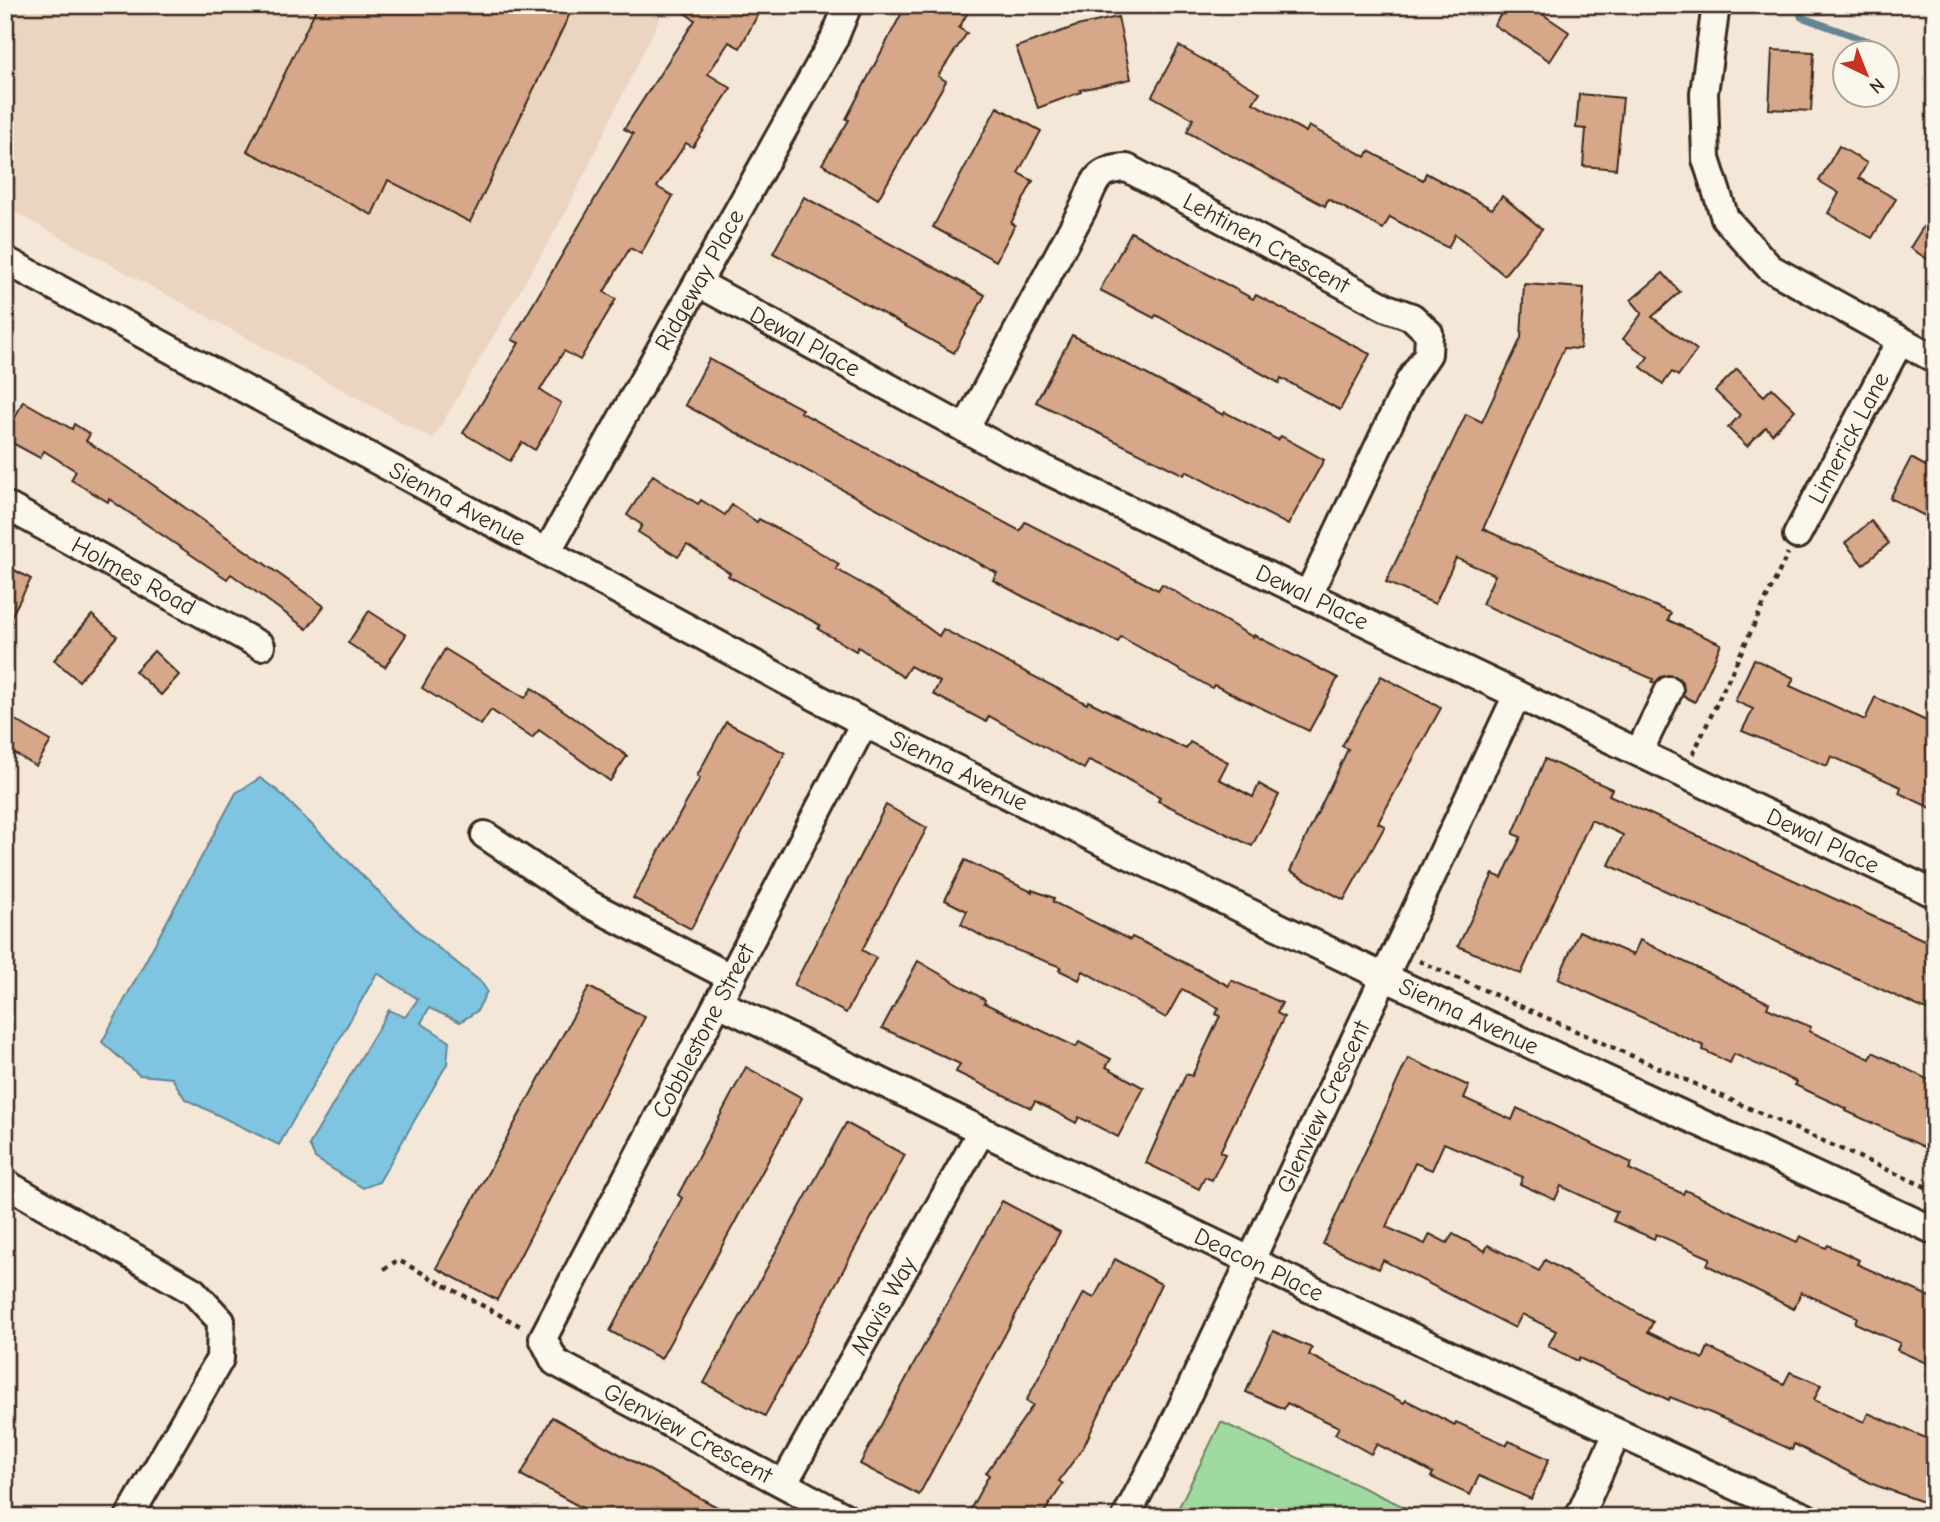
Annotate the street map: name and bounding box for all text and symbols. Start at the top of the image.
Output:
north arrow [1832,38,1902,108]
text: N [1865,73,1889,98]
street label: Lehtinen Crescent [1178,187,1355,300]
street label: Ridgeway Place [649,204,750,355]
street label: Dewal Place [745,300,865,383]
street label: Limerick Lane [1802,367,1895,508]
street label: Sienna Avenue [384,456,530,552]
street label: Holmes Road [67,531,201,621]
street label: Dewal Place [1251,558,1373,636]
street label: Sienna Avenue [885,724,1033,817]
street label: Dewal Place [1762,802,1884,879]
street label: Cobblestone Street [646,938,761,1123]
street label: Sienna Avenue [1394,972,1543,1060]
street label: Glenview Crescent [1271,1015,1376,1198]
street label: Deacon Place [1190,1222,1328,1307]
street label: Mavis Way [845,1252,922,1360]
street label: Glenview Crescent [599,1377,778,1490]

